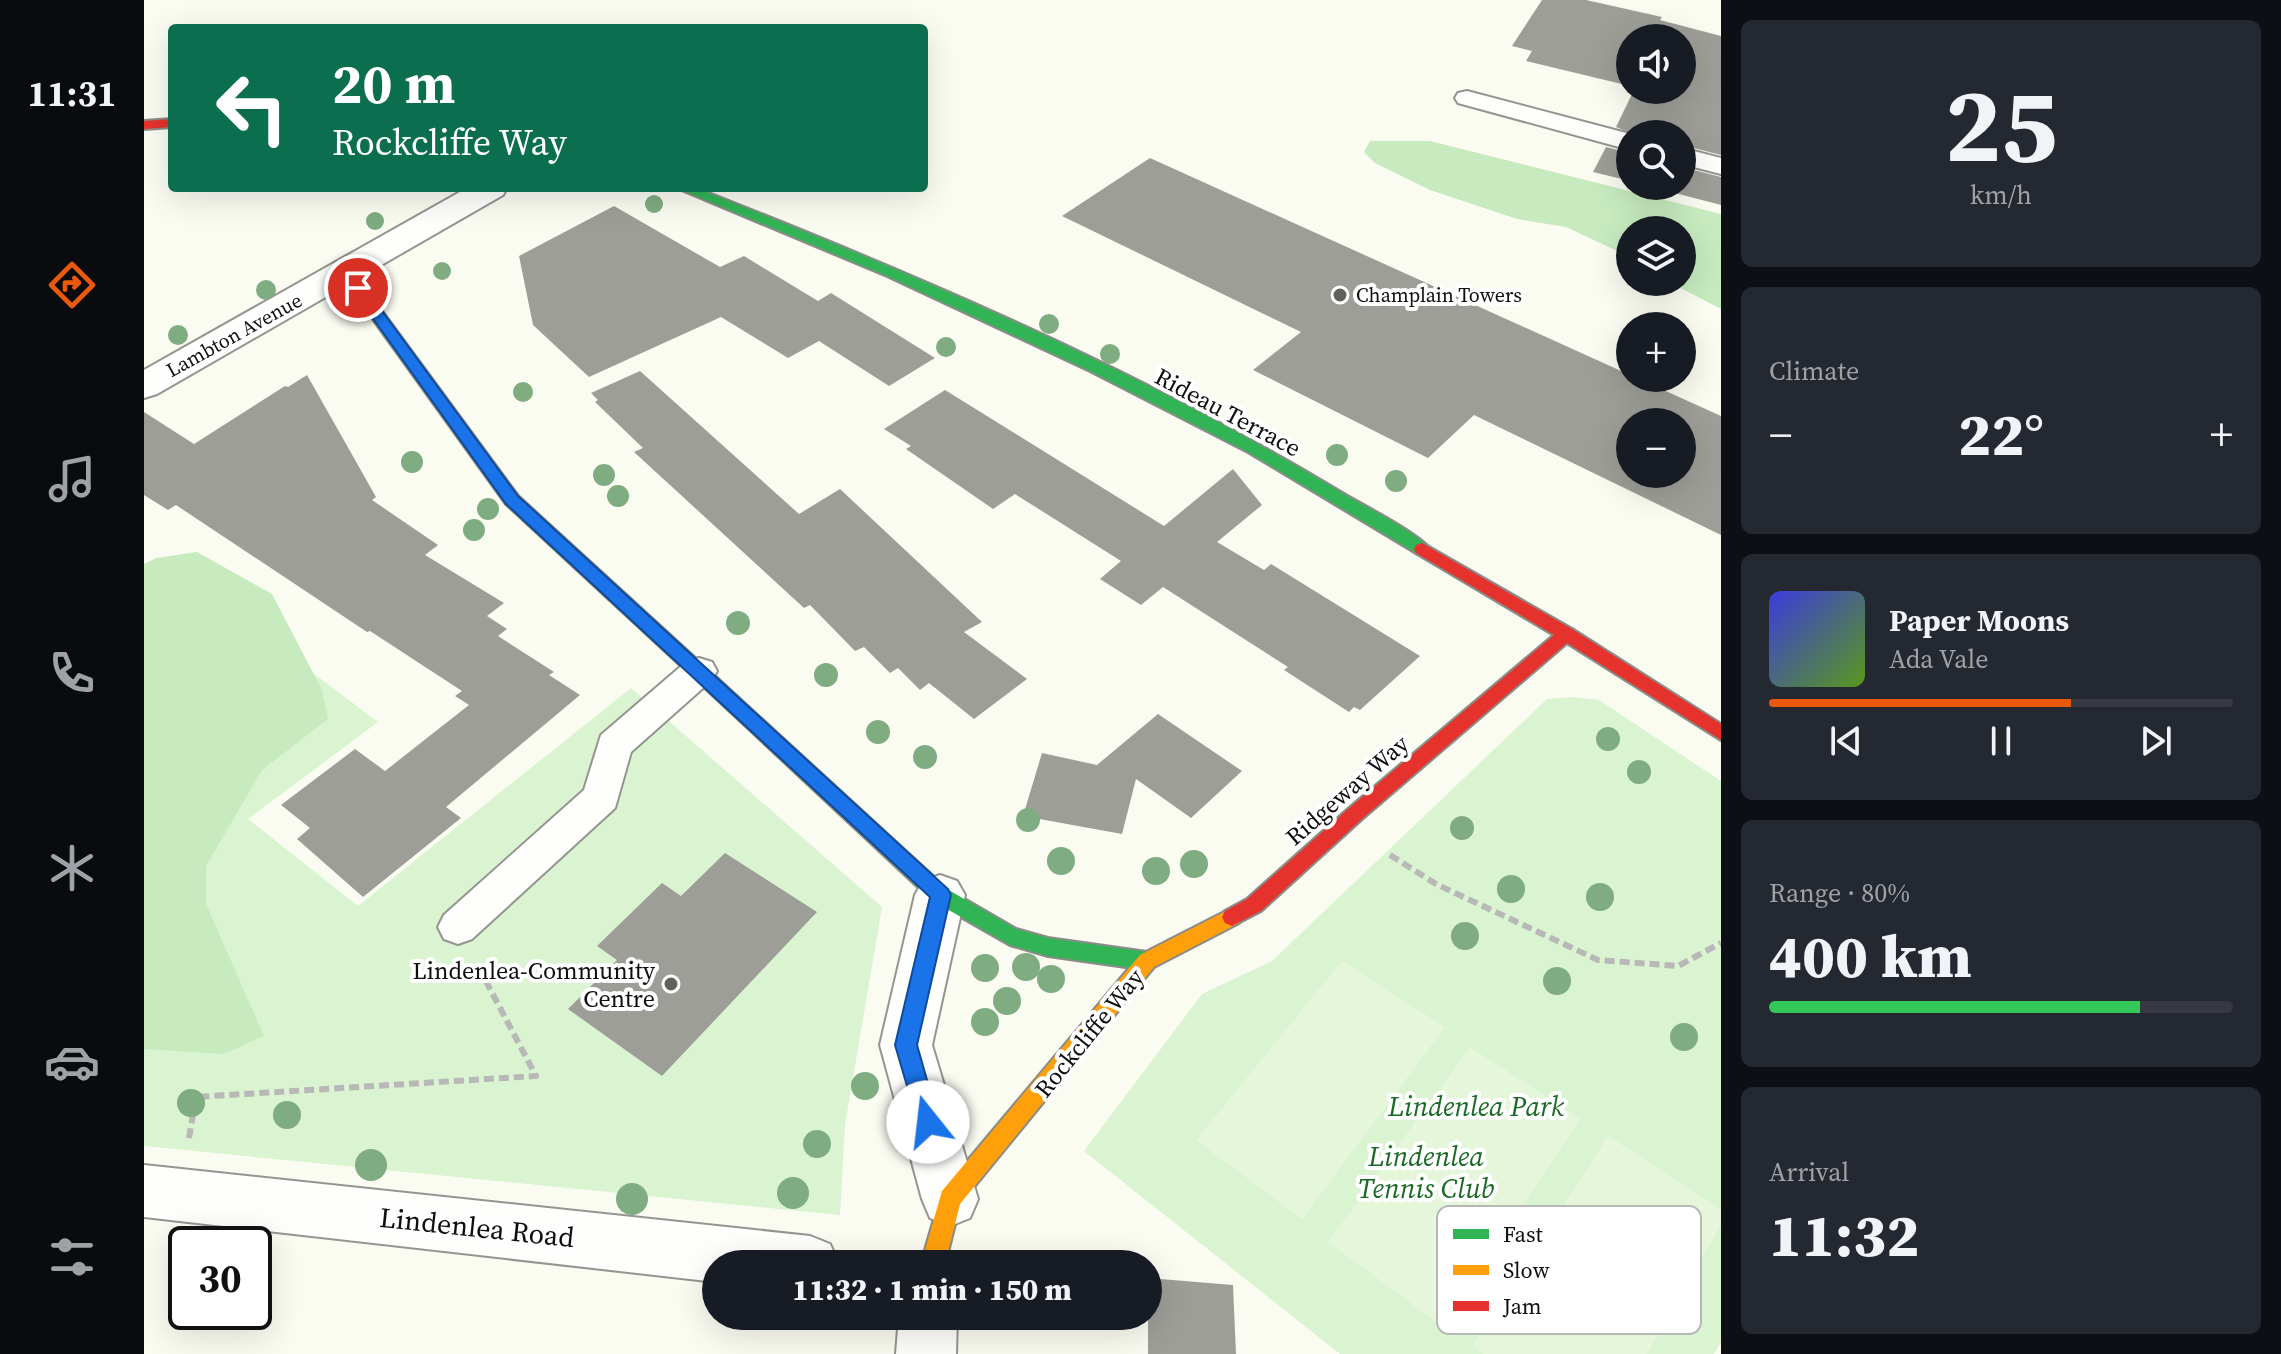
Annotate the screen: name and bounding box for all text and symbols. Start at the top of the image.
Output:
map controls [1616,24,1696,488]
button: sound [1616,24,1696,104]
text: 20 m [332,45,455,122]
text: 25 [1945,53,2057,196]
icon: left [200,56,304,160]
text: 11:31 [28,69,116,118]
text: Rockcliffe Way [332,118,567,167]
button: search [1616,120,1696,200]
text: km/h [1970,177,2032,213]
button: layers [1616,216,1696,296]
pin [324,254,392,322]
icon: directions [44,257,100,313]
icon: arrive [336,266,380,310]
place label: Champlain Towers [1356,281,1522,309]
street label: Lambton Avenue [161,286,307,384]
marker: Champlain Towers [1331,286,1349,304]
button: + [1616,312,1696,392]
text: Climate [1769,353,1859,389]
street label: Rideau Terrace [1149,360,1307,464]
text: 22° [1958,393,2044,475]
text: − [1769,404,1792,465]
text: + [2210,404,2233,465]
button: − [1616,408,1696,488]
icon: music [44,451,100,507]
text: Paper Moons [1889,600,2069,641]
text: Ada Vale [1889,641,1988,677]
icon: phone [44,645,100,701]
icon: previous [1824,719,1868,763]
icon: pause [1979,719,2023,763]
icon: next [2134,719,2178,763]
street label: Ridgeway Way [1278,727,1416,853]
icon: climate [44,840,100,896]
text: Range · 80% [1769,875,1910,911]
text: 400 km [1769,915,1972,997]
place label: Lindenlea-Community Centre [413,954,656,1015]
street label: Rockcliffe Way [1027,961,1152,1104]
marker: Lindenlea-Community Centre [662,975,680,993]
icon: car [44,1034,100,1090]
position arrow [886,1080,970,1164]
park label: Lindenlea Park [1387,1087,1565,1125]
park label: Lindenlea Tennis Club [1358,1137,1494,1207]
text: Arrival [1769,1154,1849,1190]
text: 11:32 [1769,1194,1919,1276]
street label: Lindenlea Road [378,1198,576,1256]
legend [1437,1206,1701,1334]
text: Fast [1503,1219,1544,1249]
speed limit sign: 30 [168,1226,272,1330]
icon: filters [44,1229,100,1285]
text: Slow [1503,1255,1550,1285]
text: 11:32 · 1 min · 150 m [792,1269,1072,1310]
text: Jam [1502,1291,1542,1321]

